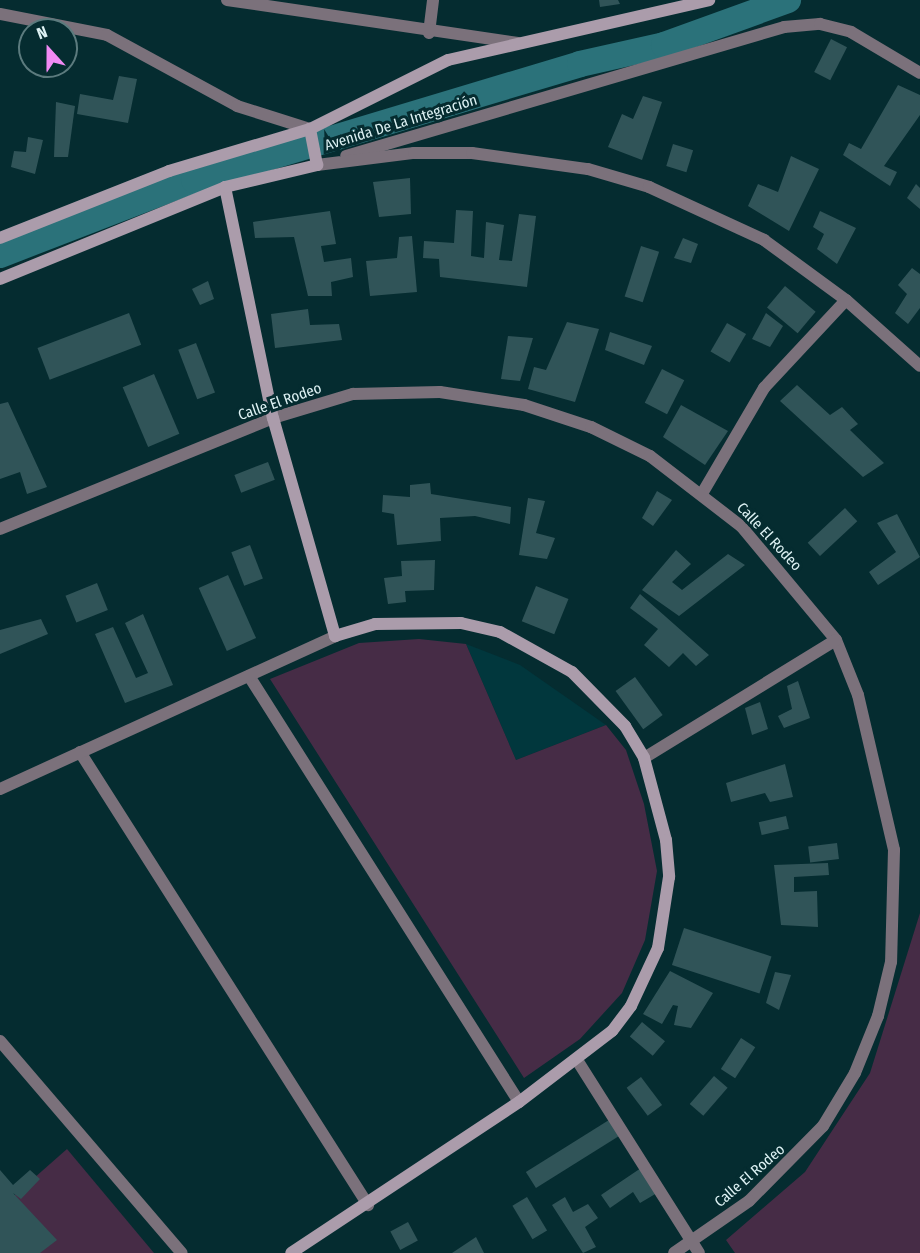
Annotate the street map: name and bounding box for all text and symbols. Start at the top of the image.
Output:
north arrow [18,18,78,78]
text: N [34,22,50,43]
street label: Avenida De La Integración [323,91,479,155]
street label: Calle El Rodeo [236,379,324,425]
street label: Calle El Rodeo [733,499,805,575]
street label: Calle El Rodeo [711,1141,789,1211]

